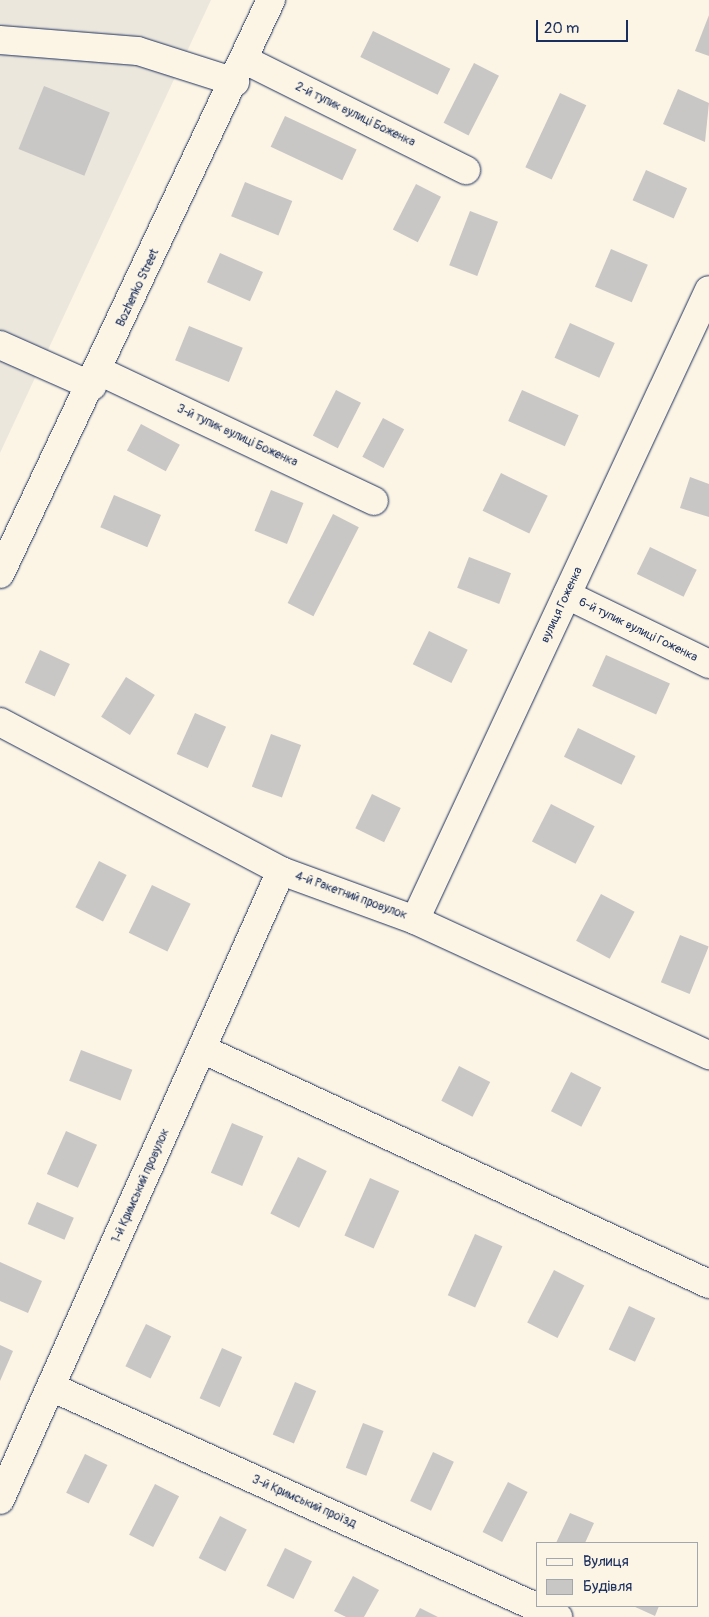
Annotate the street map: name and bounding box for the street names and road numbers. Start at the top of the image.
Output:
street label: 2-й тупик вулиці Боженка [293,80,417,150]
street label: Bozhenko Street [114,247,162,329]
street label: 3-й тупик вулиці Боженка [174,402,300,470]
street label: вулиця Гоженка [538,565,586,645]
street label: 6-й тупик вулиці Гоженка [576,595,700,665]
street label: 4-й Ракетний провулок [293,869,409,923]
street label: 1-й Кримський провулок [109,1127,173,1245]
street label: 3-й Кримський проїзд [250,1472,358,1532]

